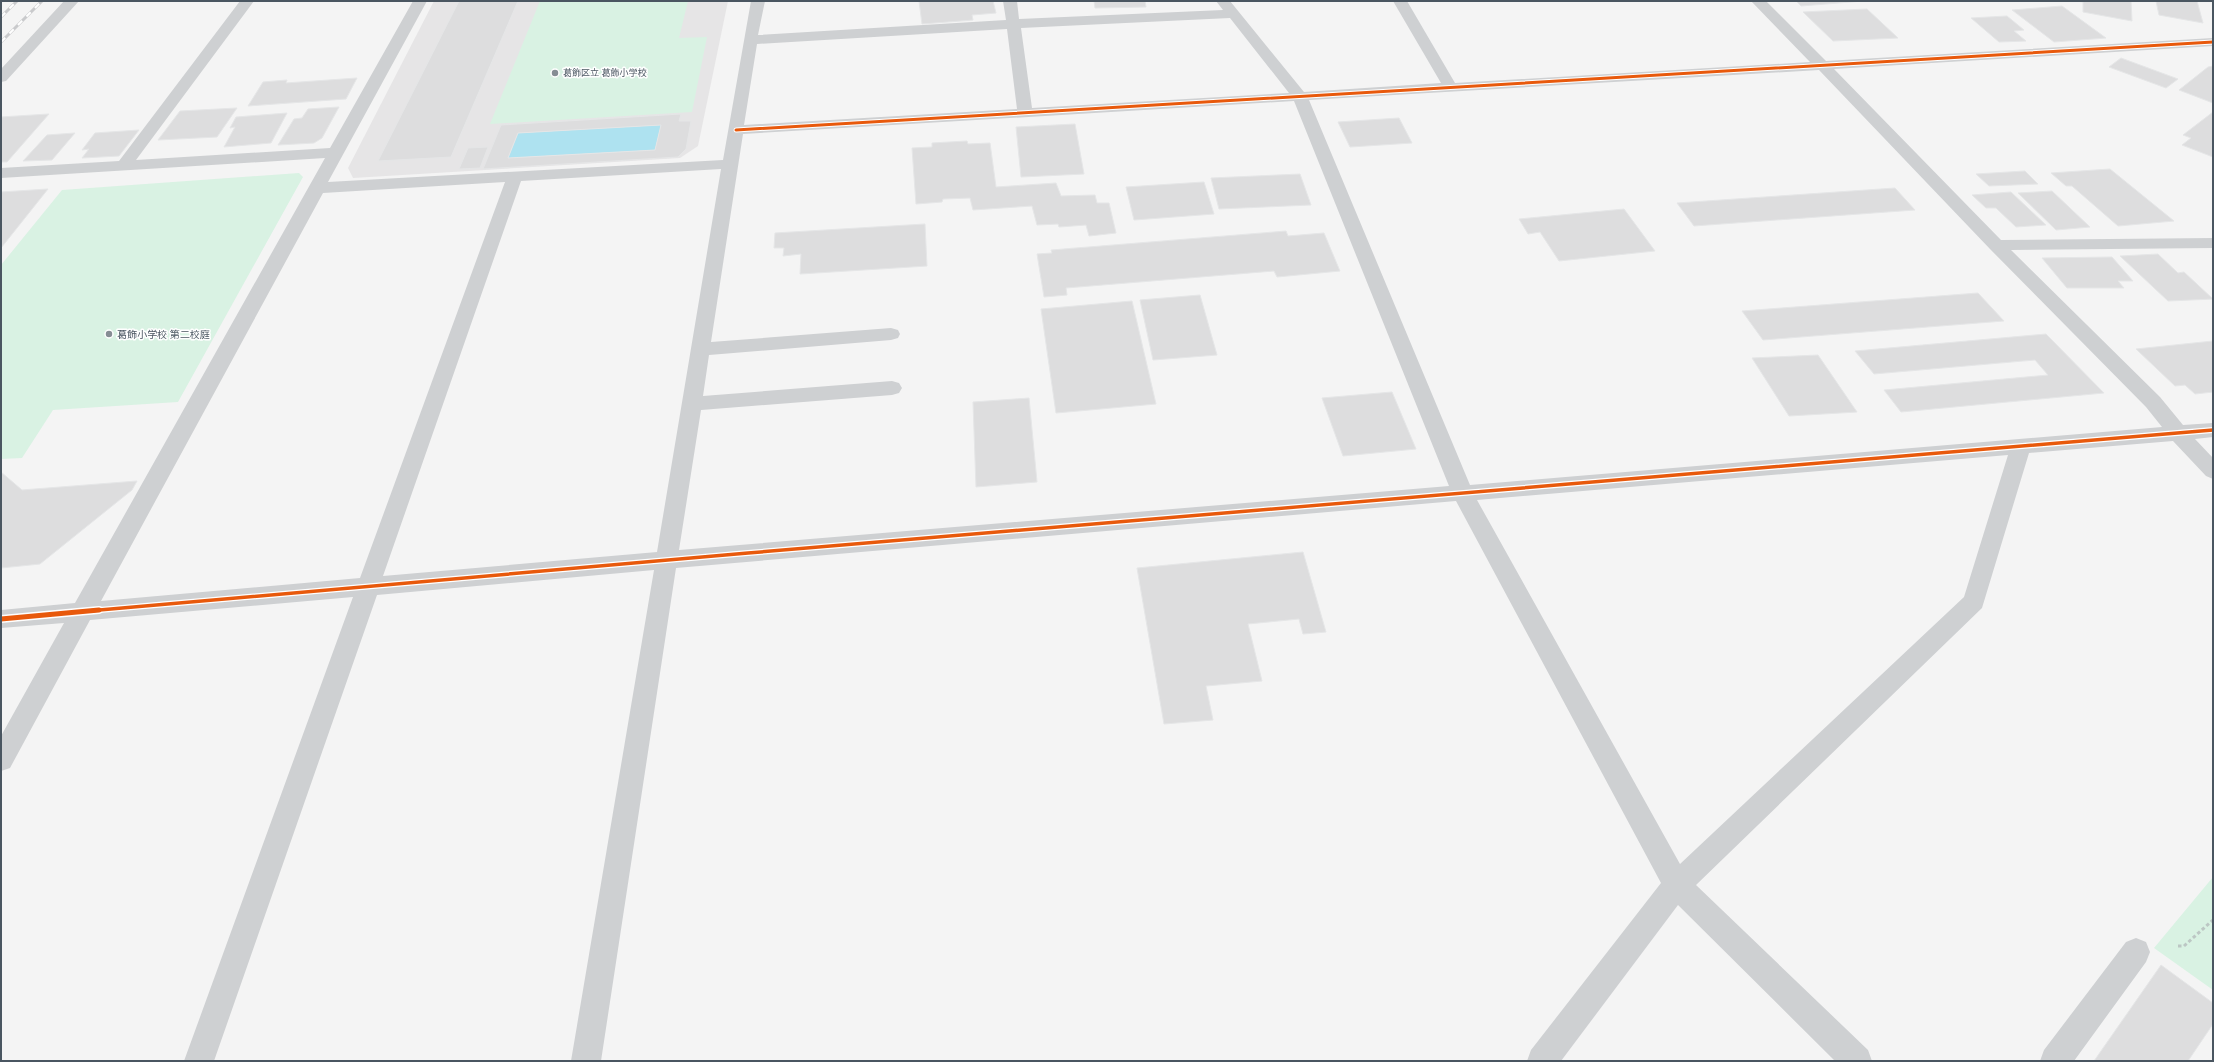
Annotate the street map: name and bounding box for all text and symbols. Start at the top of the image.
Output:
place label: 葛飾区立 葛飾小学校 [563,67,646,79]
marker: 葛飾区立 葛飾小学校 [550,68,560,78]
place label: 葛飾小学校 第二校庭 [117,327,210,342]
marker: 葛飾小学校 第二校庭 [104,329,114,339]

